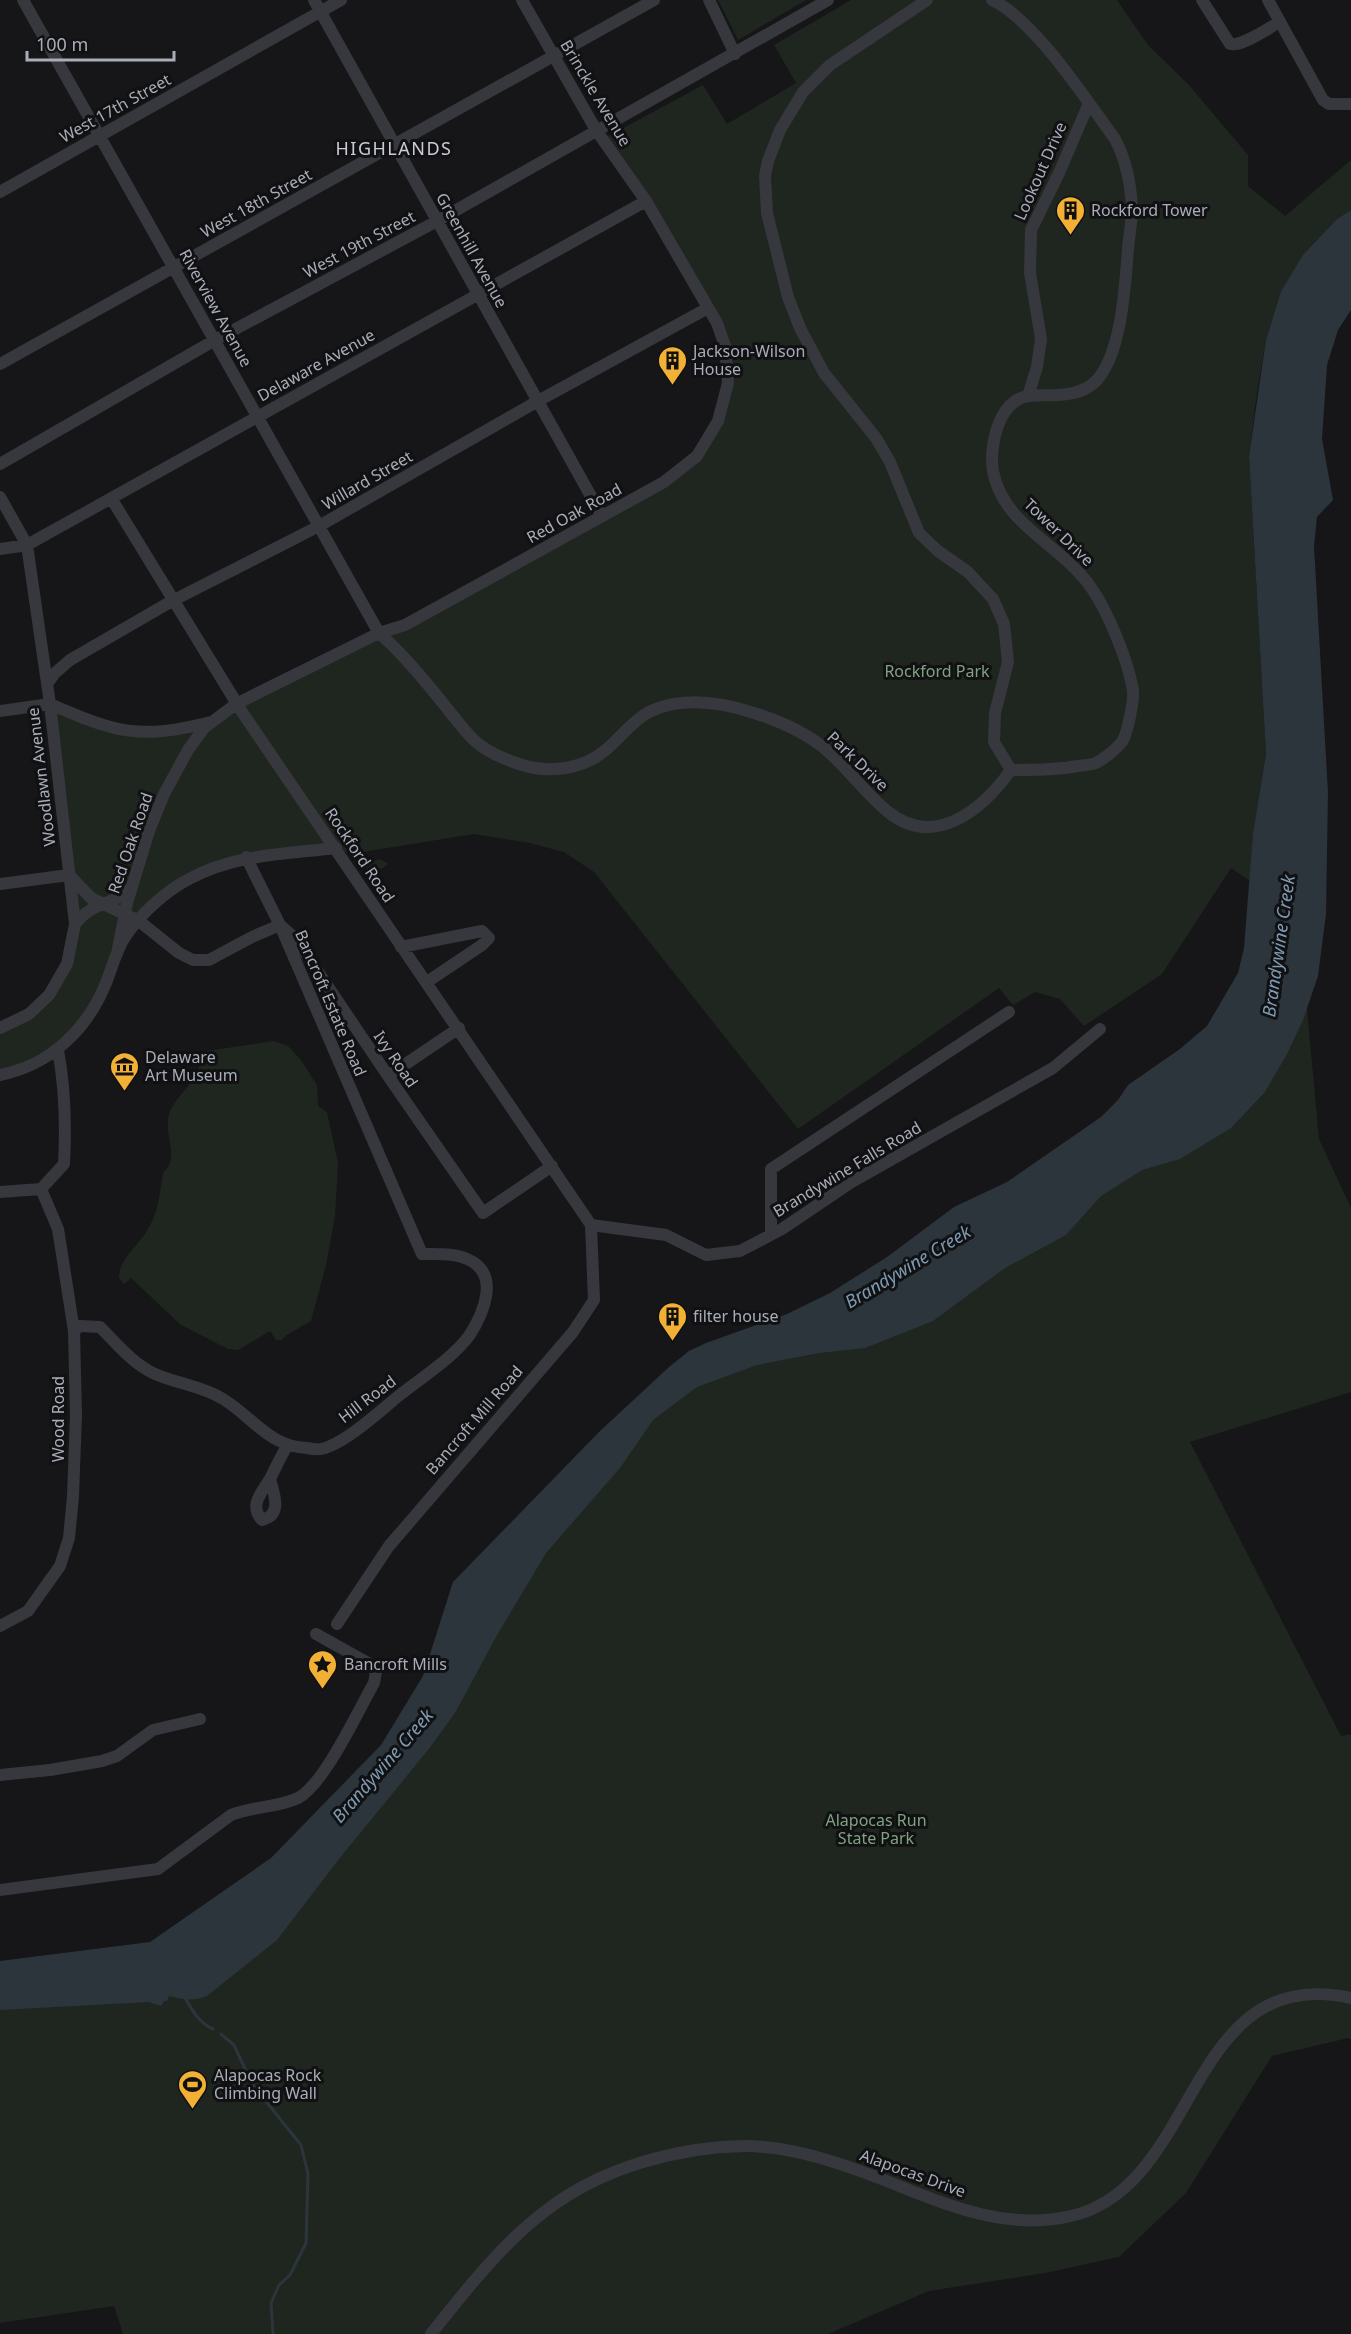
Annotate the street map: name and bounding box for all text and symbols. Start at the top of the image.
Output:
scale bar [27,24,174,62]
text: 100 m [36,32,88,56]
street label: Brinckle Avenue [555,36,637,150]
street label: West 17th Street [55,68,175,148]
street label: Lookout Drive [1009,118,1071,224]
district label: HIGHLANDS [335,136,453,160]
street label: West 18th Street [196,163,316,243]
street label: Greenhill Avenue [431,188,513,312]
building icon: Rockford Tower [1054,194,1086,236]
place label: Rockford Tower [1091,199,1208,221]
street label: West 19th Street [299,205,419,283]
street label: Riverview Avenue [174,245,258,371]
street label: Delaware Avenue [253,324,379,406]
place label: Jackson-Wilson House [691,340,805,380]
building icon: Jackson-Wilson House [656,344,688,386]
street label: Willard Street [318,445,417,515]
street label: Red Oak Road [522,478,626,548]
street label: Tower Drive [1019,493,1099,571]
park label: Rockford Park [884,660,990,682]
street label: Woodlawn Avenue [22,706,60,848]
street label: Park Drive [822,726,894,796]
street label: Red Oak Road [102,789,158,897]
street label: Rockford Road [320,803,400,907]
water label: Brandywine Creek [1256,872,1300,1018]
street label: Bancroft Estate Road [290,926,372,1080]
street label: Ivy Road [369,1026,423,1092]
place label: Delaware Art Museum [145,1046,238,1086]
museum icon: Delaware Art Museum [108,1050,140,1092]
street label: Brandywine Falls Road [769,1116,925,1222]
water label: Brandywine Creek [840,1218,976,1313]
building icon: filter house [656,1300,688,1342]
place label: filter house [693,1305,778,1327]
street label: Bancroft Mill Road [420,1361,528,1479]
street label: Hill Road [334,1370,400,1428]
street label: Wood Road [47,1376,69,1462]
place icon: Bancroft Mills [307,1648,339,1690]
place label: Bancroft Mills [344,1653,447,1675]
water label: Brandywine Creek [326,1703,439,1827]
park label: Alapocas Run State Park [825,1809,927,1849]
place label: Alapocas Rock Climbing Wall [214,2064,322,2104]
sports icon: Alapocas Rock Climbing Wall [177,2068,209,2110]
street label: Alapocas Drive [857,2144,969,2202]

